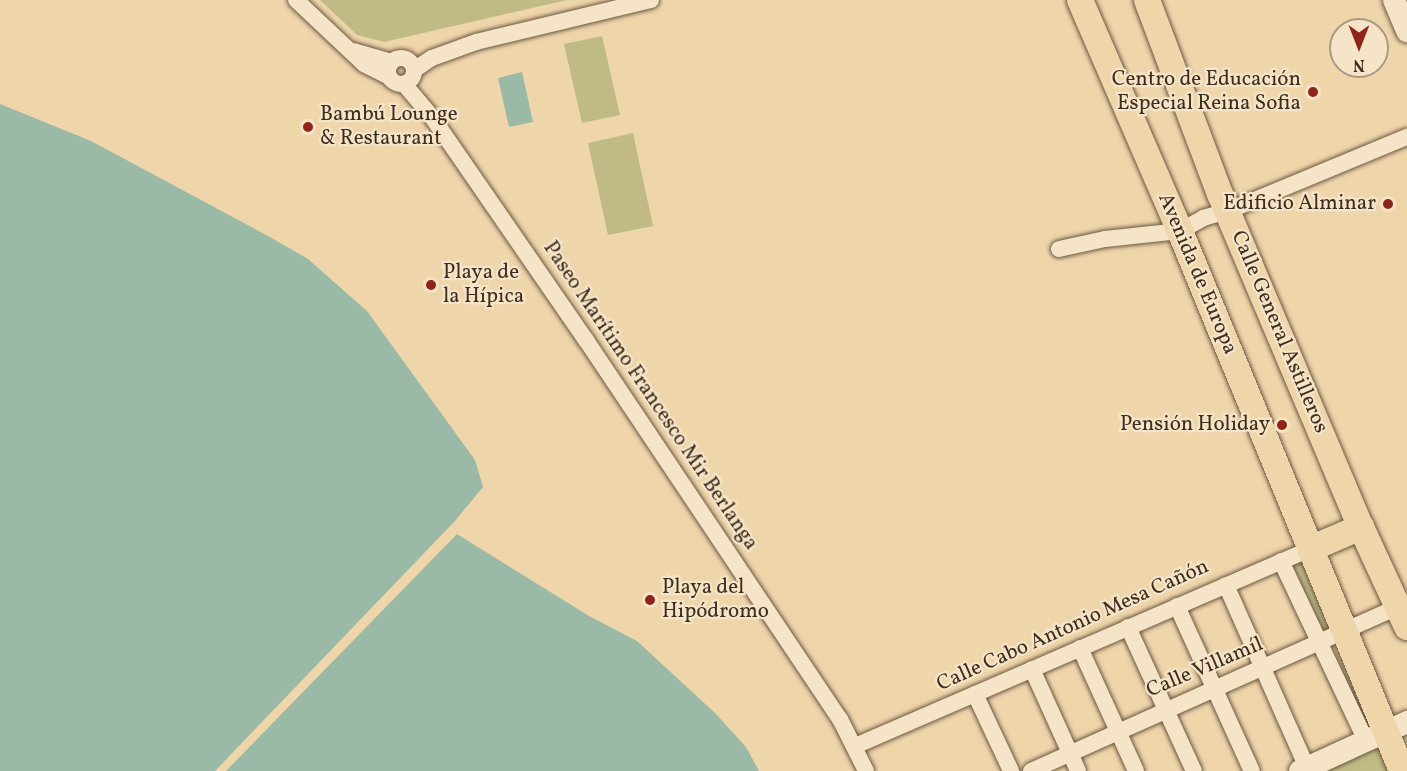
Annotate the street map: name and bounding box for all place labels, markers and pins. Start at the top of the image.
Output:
place label: Centro de Educación Especial Reina Sofia [1112,67,1301,117]
marker: Centro de Educación Especial Reina Sofia [1306,85,1320,99]
place label: Bambú Lounge & Restaurant [320,102,458,152]
marker: Bambú Lounge & Restaurant [301,120,315,134]
place label: Edificio Alminar [1223,191,1376,217]
marker: Edificio Alminar [1381,197,1395,211]
place label: Playa de la Hípica [443,260,524,310]
marker: Playa de la Hípica [424,278,438,292]
place label: Pensión Holiday [1120,412,1270,438]
marker: Pensión Holiday [1275,418,1289,432]
place label: Playa del Hipódromo [662,575,769,625]
marker: Playa del Hipódromo [643,593,657,607]

